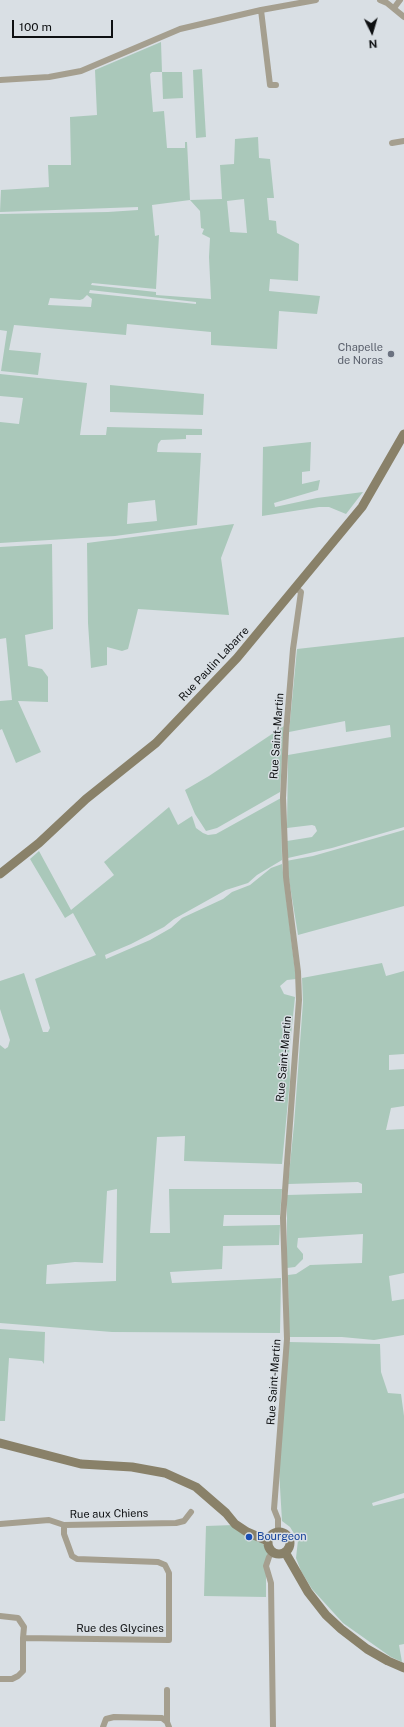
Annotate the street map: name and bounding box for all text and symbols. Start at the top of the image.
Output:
scale bar [14,12,115,38]
north arrow [352,12,392,52]
text: 100 m [19,20,52,34]
text: N [368,38,378,50]
place label: Chapelle de Noras [337,341,383,367]
marker: Chapelle de Noras [386,349,396,359]
street label: Rue Paulin Labarre [176,624,252,704]
street label: Rue Saint-Martin [267,692,287,780]
street label: Rue Saint-Martin [274,1015,294,1103]
street label: Rue Saint-Martin [264,1338,284,1426]
street label: Rue aux Chiens [70,1507,148,1521]
place label: Bourgeon [257,1530,307,1544]
marker: Bourgeon [244,1532,254,1542]
street label: Rue des Glycines [76,1622,164,1636]

